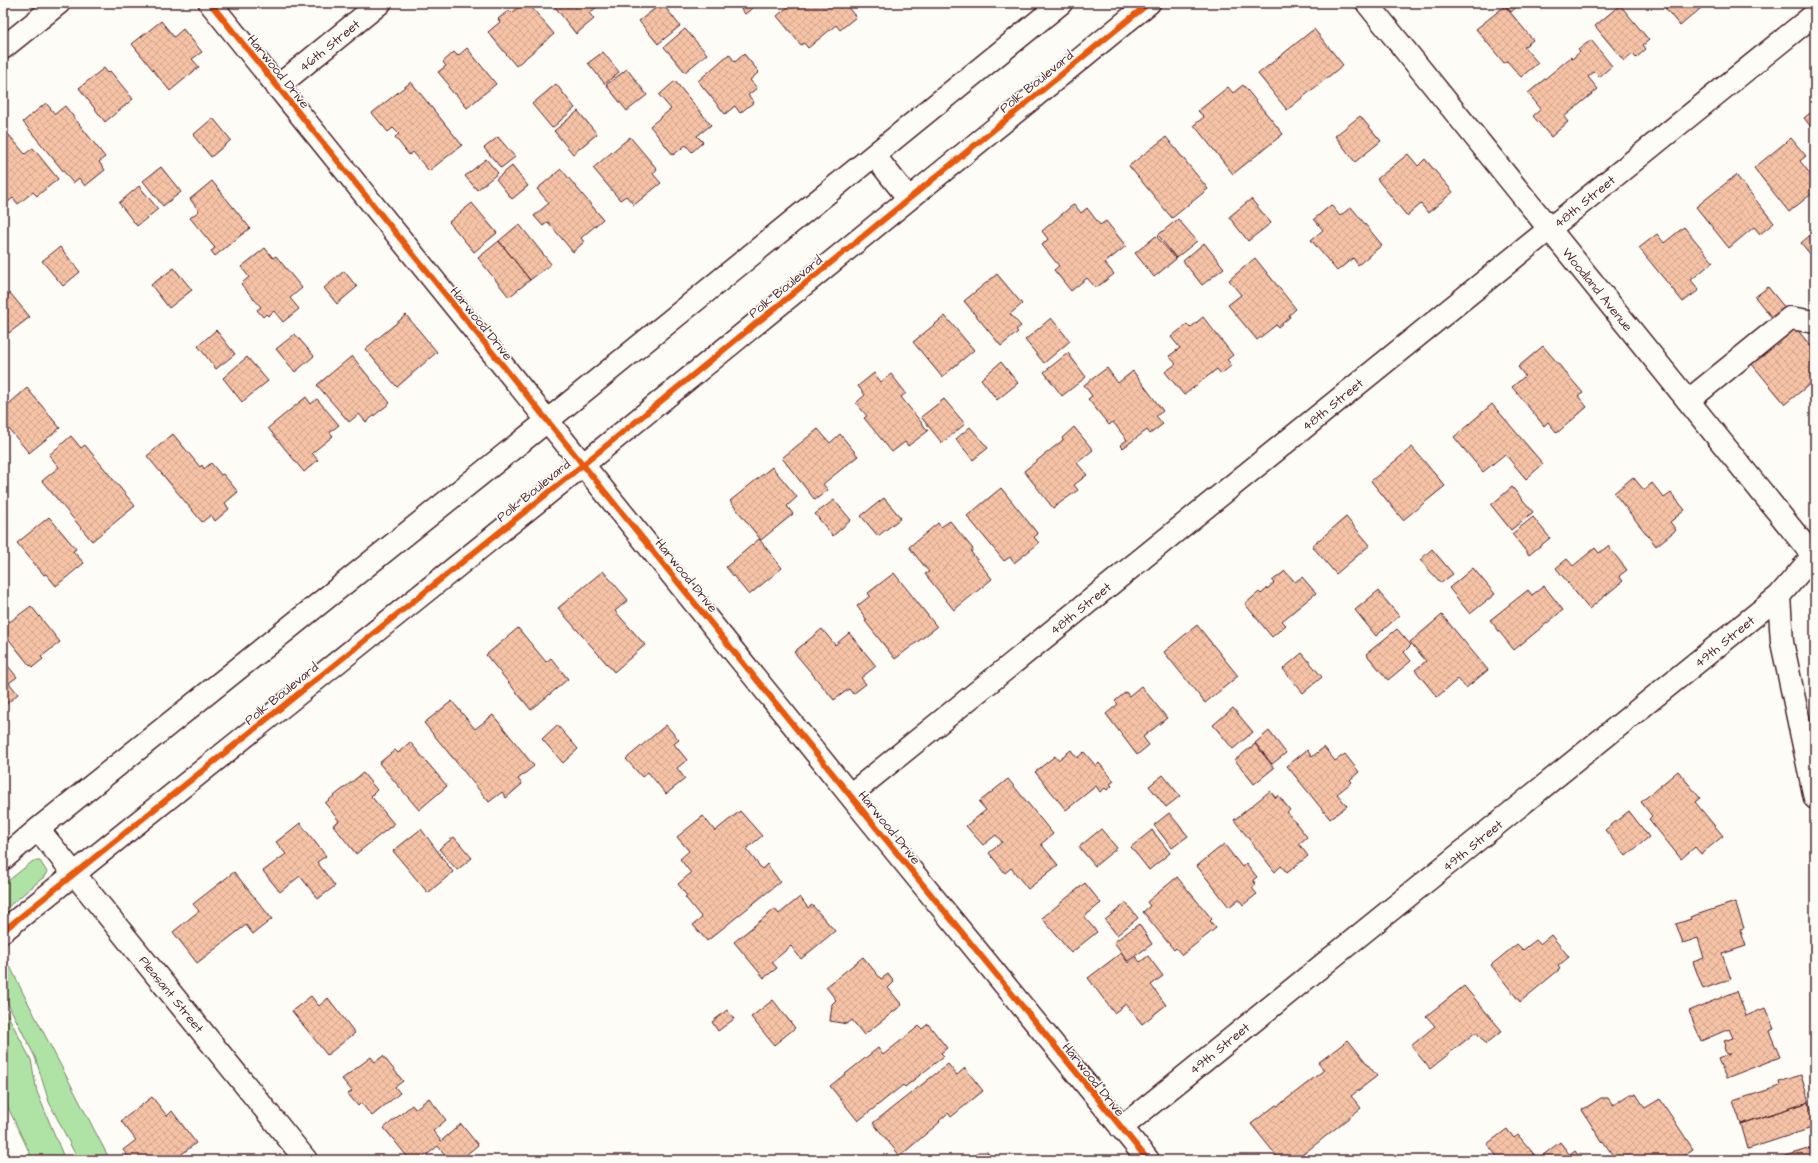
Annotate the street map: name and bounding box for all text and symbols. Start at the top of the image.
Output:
street label: 46th Street [295,15,365,76]
street label: Harwood Drive [243,31,314,112]
street label: Polk Boulevard [996,46,1078,117]
street label: 48th Street [1550,171,1620,232]
street label: Woodland Avenue [1558,244,1637,335]
street label: Polk Boulevard [745,251,827,322]
street label: Harwood Drive [446,283,517,364]
street label: 48th Street [1298,374,1368,435]
street label: Polk Boulevard [493,455,575,526]
street label: Harwood Drive [651,535,722,616]
street label: 48th Street [1046,578,1116,639]
street label: 49th Street [1690,611,1759,672]
street label: Polk Boulevard [241,658,323,729]
street label: Harwood Drive [854,787,925,868]
street label: 49th Street [1438,815,1507,876]
street label: Pleasant Street [135,952,208,1037]
street label: 49th Street [1185,1018,1254,1079]
street label: Harwood Drive [1058,1039,1129,1120]

